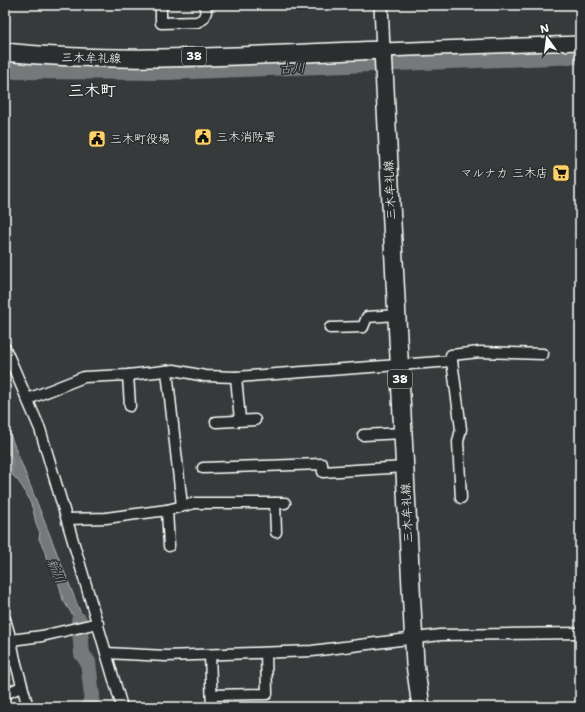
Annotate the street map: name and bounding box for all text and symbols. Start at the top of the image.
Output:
north arrow [527,18,567,58]
text: N [539,20,551,37]
road number: 38 [182,47,206,65]
street label: 三木牟礼線 [61,49,121,67]
water label: 古川 [279,59,305,77]
district label: 三木町 [68,80,116,101]
public building icon: 三木消防署 [193,127,213,147]
public building icon: 三木町役場 [87,129,107,149]
place label: 三木消防署 [216,129,276,145]
place label: 三木町役場 [110,131,170,147]
street label: 三木牟礼線 [380,160,400,220]
supermarket icon: マルナカ 三木店 [551,163,571,183]
place label: マルナカ 三木店 [460,165,548,181]
road number: 38 [388,370,412,388]
street label: 三木牟礼線 [397,483,417,543]
water label: 新川 [43,556,69,586]

